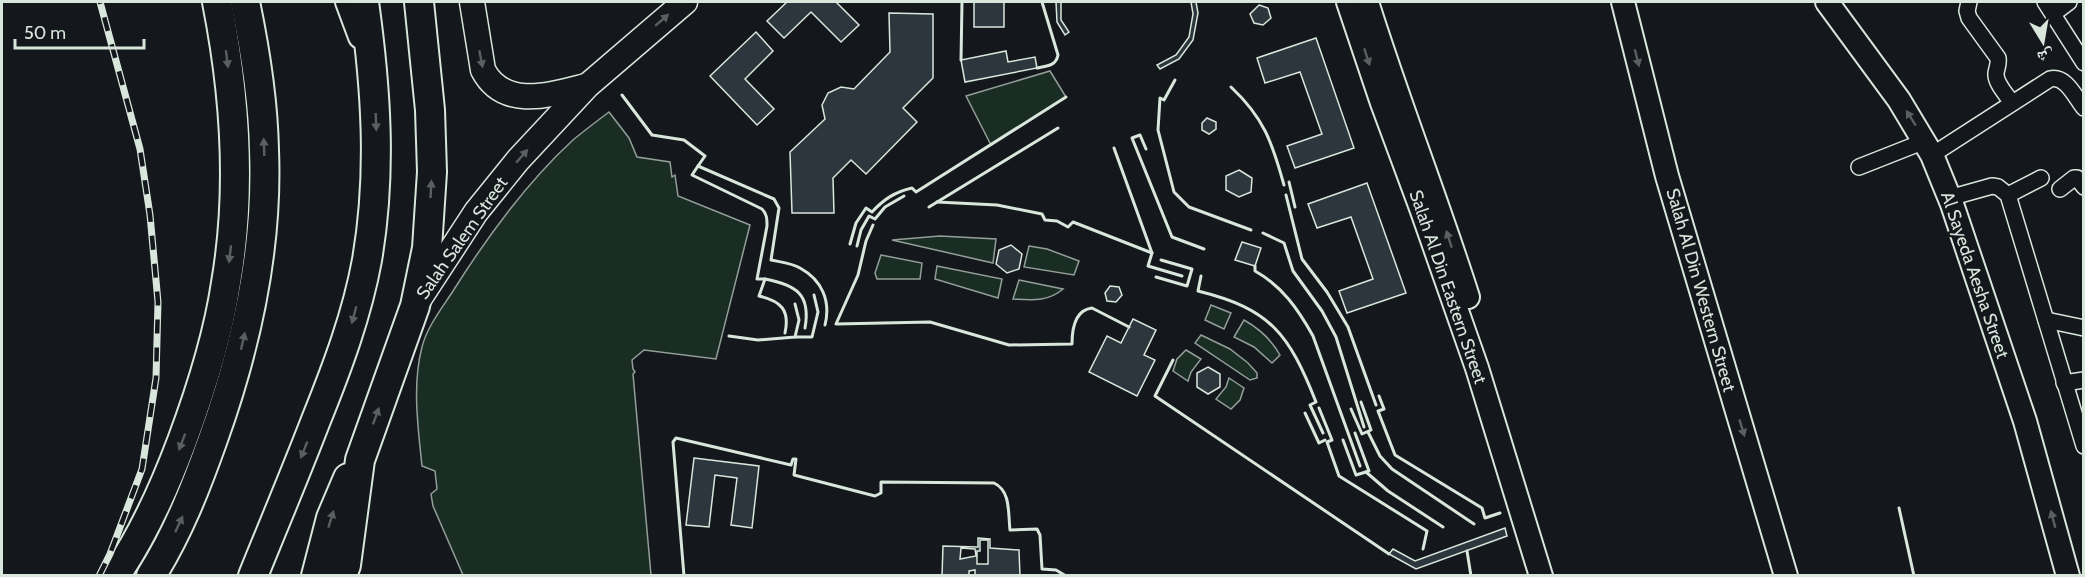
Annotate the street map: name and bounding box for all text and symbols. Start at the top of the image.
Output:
scale bar [15,12,144,50]
north arrow [2013,12,2073,72]
one-way arrow [654,14,669,27]
text: 50 m [24,22,66,44]
text: ش [2036,45,2056,67]
one-way arrow [1362,48,1372,66]
one-way arrow [1633,49,1643,68]
one-way arrow [222,50,231,69]
one-way arrow [477,50,486,69]
one-way arrow [1906,110,1917,126]
one-way arrow [372,113,381,132]
one-way arrow [259,138,269,157]
one-way arrow [515,148,529,163]
street label: Salah Salem Street [412,173,512,303]
one-way arrow [426,180,435,199]
street label: Salah Al Din Western Street [1661,186,1741,394]
street label: Salah Al Din Eastern Street [1404,187,1492,387]
street label: Al Sayeda Aesha Street [1936,189,2014,361]
one-way arrow [1444,230,1454,248]
one-way arrow [225,244,235,263]
one-way arrow [349,306,358,324]
one-way arrow [239,331,248,350]
one-way arrow [372,407,381,425]
one-way arrow [1738,419,1747,437]
one-way arrow [176,433,186,451]
one-way arrow [299,441,308,459]
one-way arrow [327,510,336,528]
one-way arrow [2048,510,2057,528]
one-way arrow [174,515,184,533]

